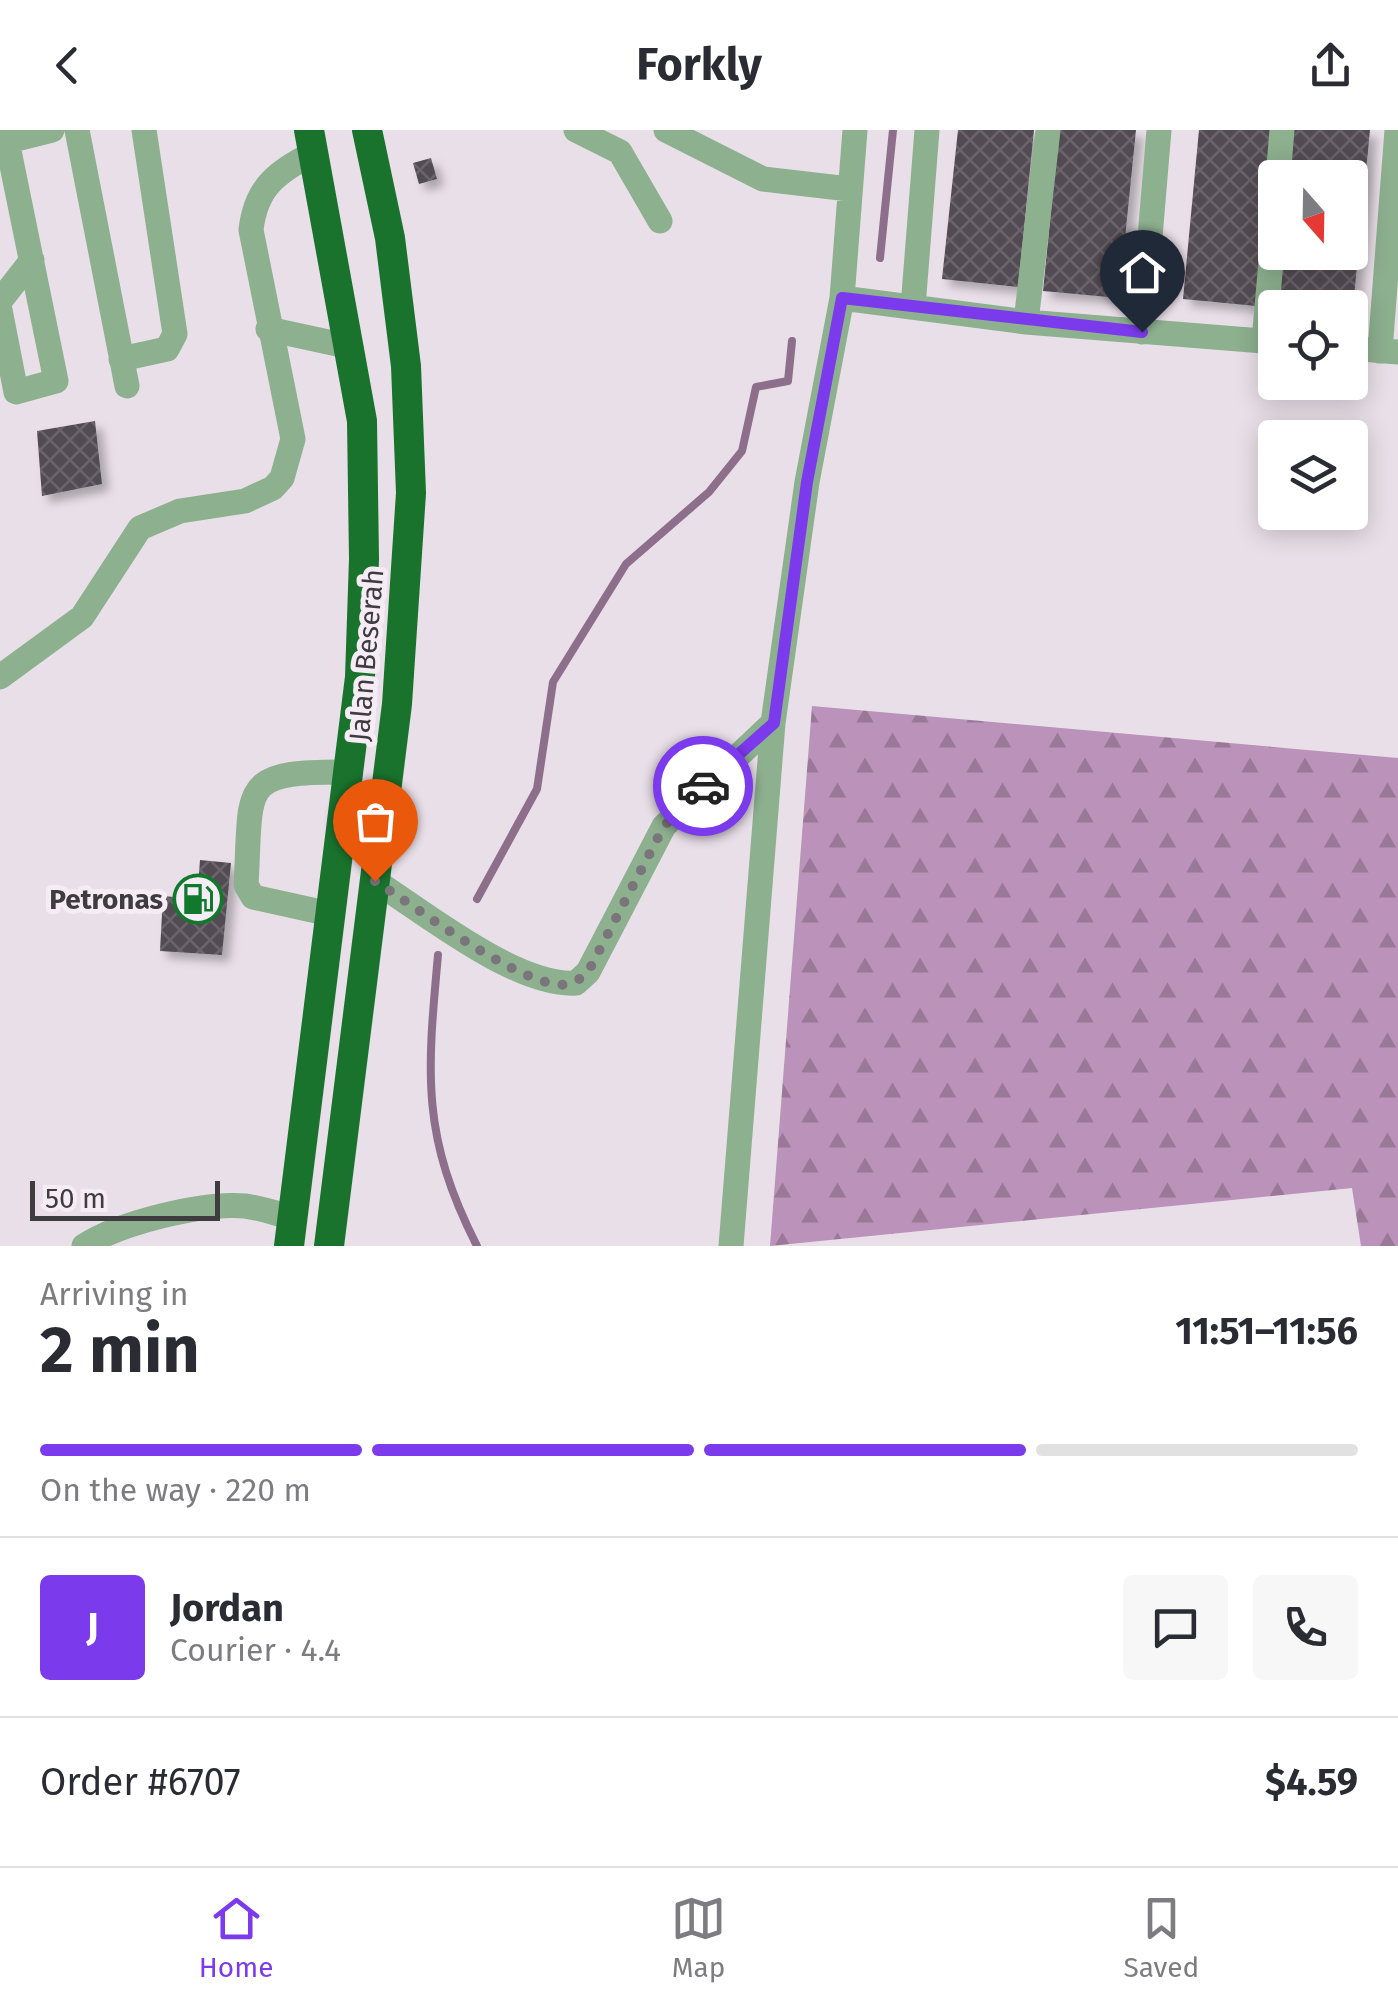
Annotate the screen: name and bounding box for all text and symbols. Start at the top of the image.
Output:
icon: back [40,38,95,93]
text: Forkly [636,38,762,92]
icon: share [1303,38,1358,93]
north arrow [1258,160,1368,270]
map controls [1258,160,1368,530]
pin [1100,230,1185,333]
icon: home [1115,245,1170,300]
button: locate [1258,290,1368,400]
button: layers [1258,420,1368,530]
street label: Jalan Beserah [343,568,390,743]
courier [653,736,753,836]
icon: car [676,759,731,814]
pin [333,779,418,882]
icon: bag [348,794,403,849]
fuel station icon: Petronas [172,873,224,925]
place label: Petronas [49,883,163,916]
scale bar [30,1176,220,1220]
text: 50 m [45,1182,106,1215]
text: Arriving in [40,1275,188,1313]
text: 11:51–11:56 [1175,1308,1358,1354]
text: 2 min [40,1311,200,1389]
text: On the way · 220 m [40,1471,311,1509]
button: chat [1123,1575,1228,1680]
button: phone [1253,1575,1358,1680]
text: Jordan [170,1585,284,1631]
text: J [86,1604,99,1650]
text: Courier · 4.4 [170,1631,341,1669]
text: Order #6707 [40,1759,241,1805]
text: $4.59 [1265,1759,1358,1805]
tab: Home [199,1891,273,1984]
tab: Map [671,1891,726,1984]
tab: Saved [1123,1891,1199,1984]

